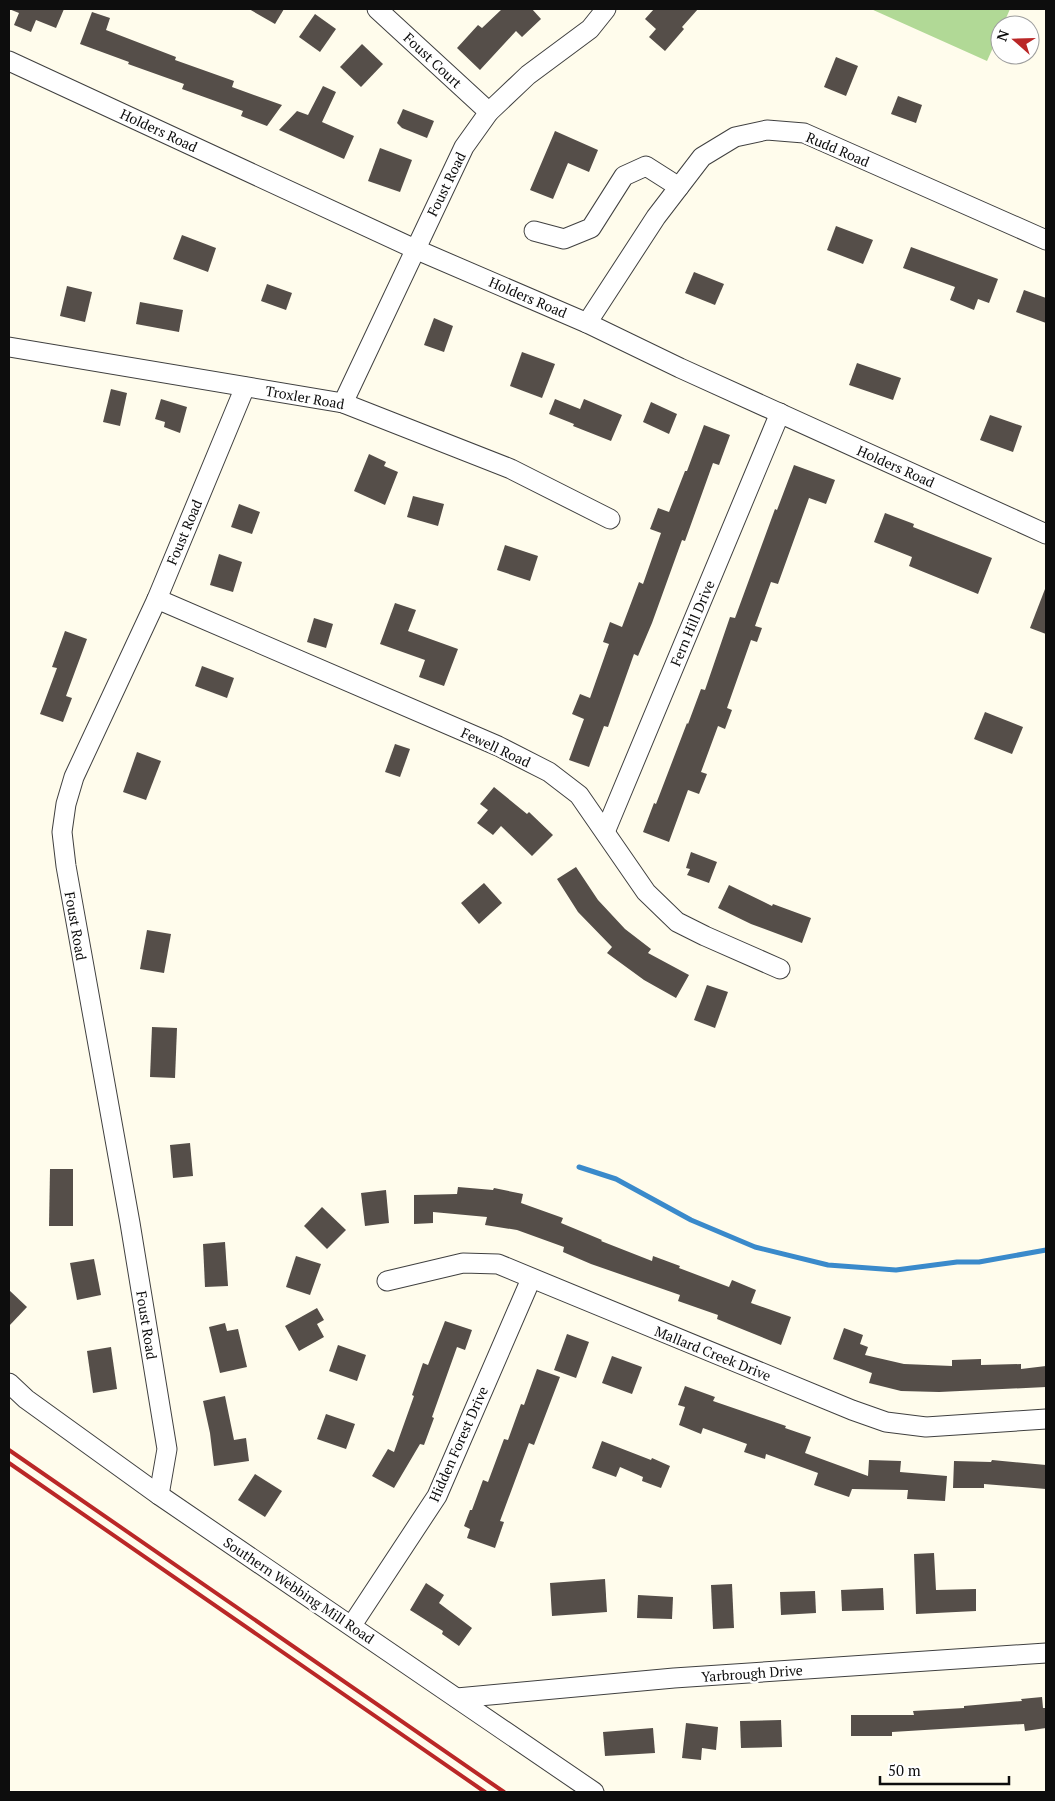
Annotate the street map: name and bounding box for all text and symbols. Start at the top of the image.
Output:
north arrow [990,15,1040,65]
text: N [992,27,1013,44]
street label: Foust Court [400,28,467,92]
street label: Holders Road [117,104,201,156]
street label: Rudd Road [803,127,873,171]
street label: Foust Road [422,148,470,219]
street label: Holders Road [486,272,570,322]
street label: Troxler Road [264,381,346,413]
street label: Holders Road [854,440,938,492]
street label: Foust Road [162,496,206,568]
street label: Fern Hill Drive [665,577,719,669]
street label: Fewell Road [458,723,534,772]
street label: Foust Road [61,890,91,962]
street label: Foust Road [132,1289,162,1361]
street label: Mallard Creek Drive [652,1321,774,1385]
street label: Hidden Forest Drive [424,1383,492,1505]
street label: Southern Webbing Mill Road [220,1532,378,1648]
street label: Yarbrough Drive [701,1660,803,1686]
scale bar [880,1754,1009,1786]
text: 50 m [888,1760,921,1780]

